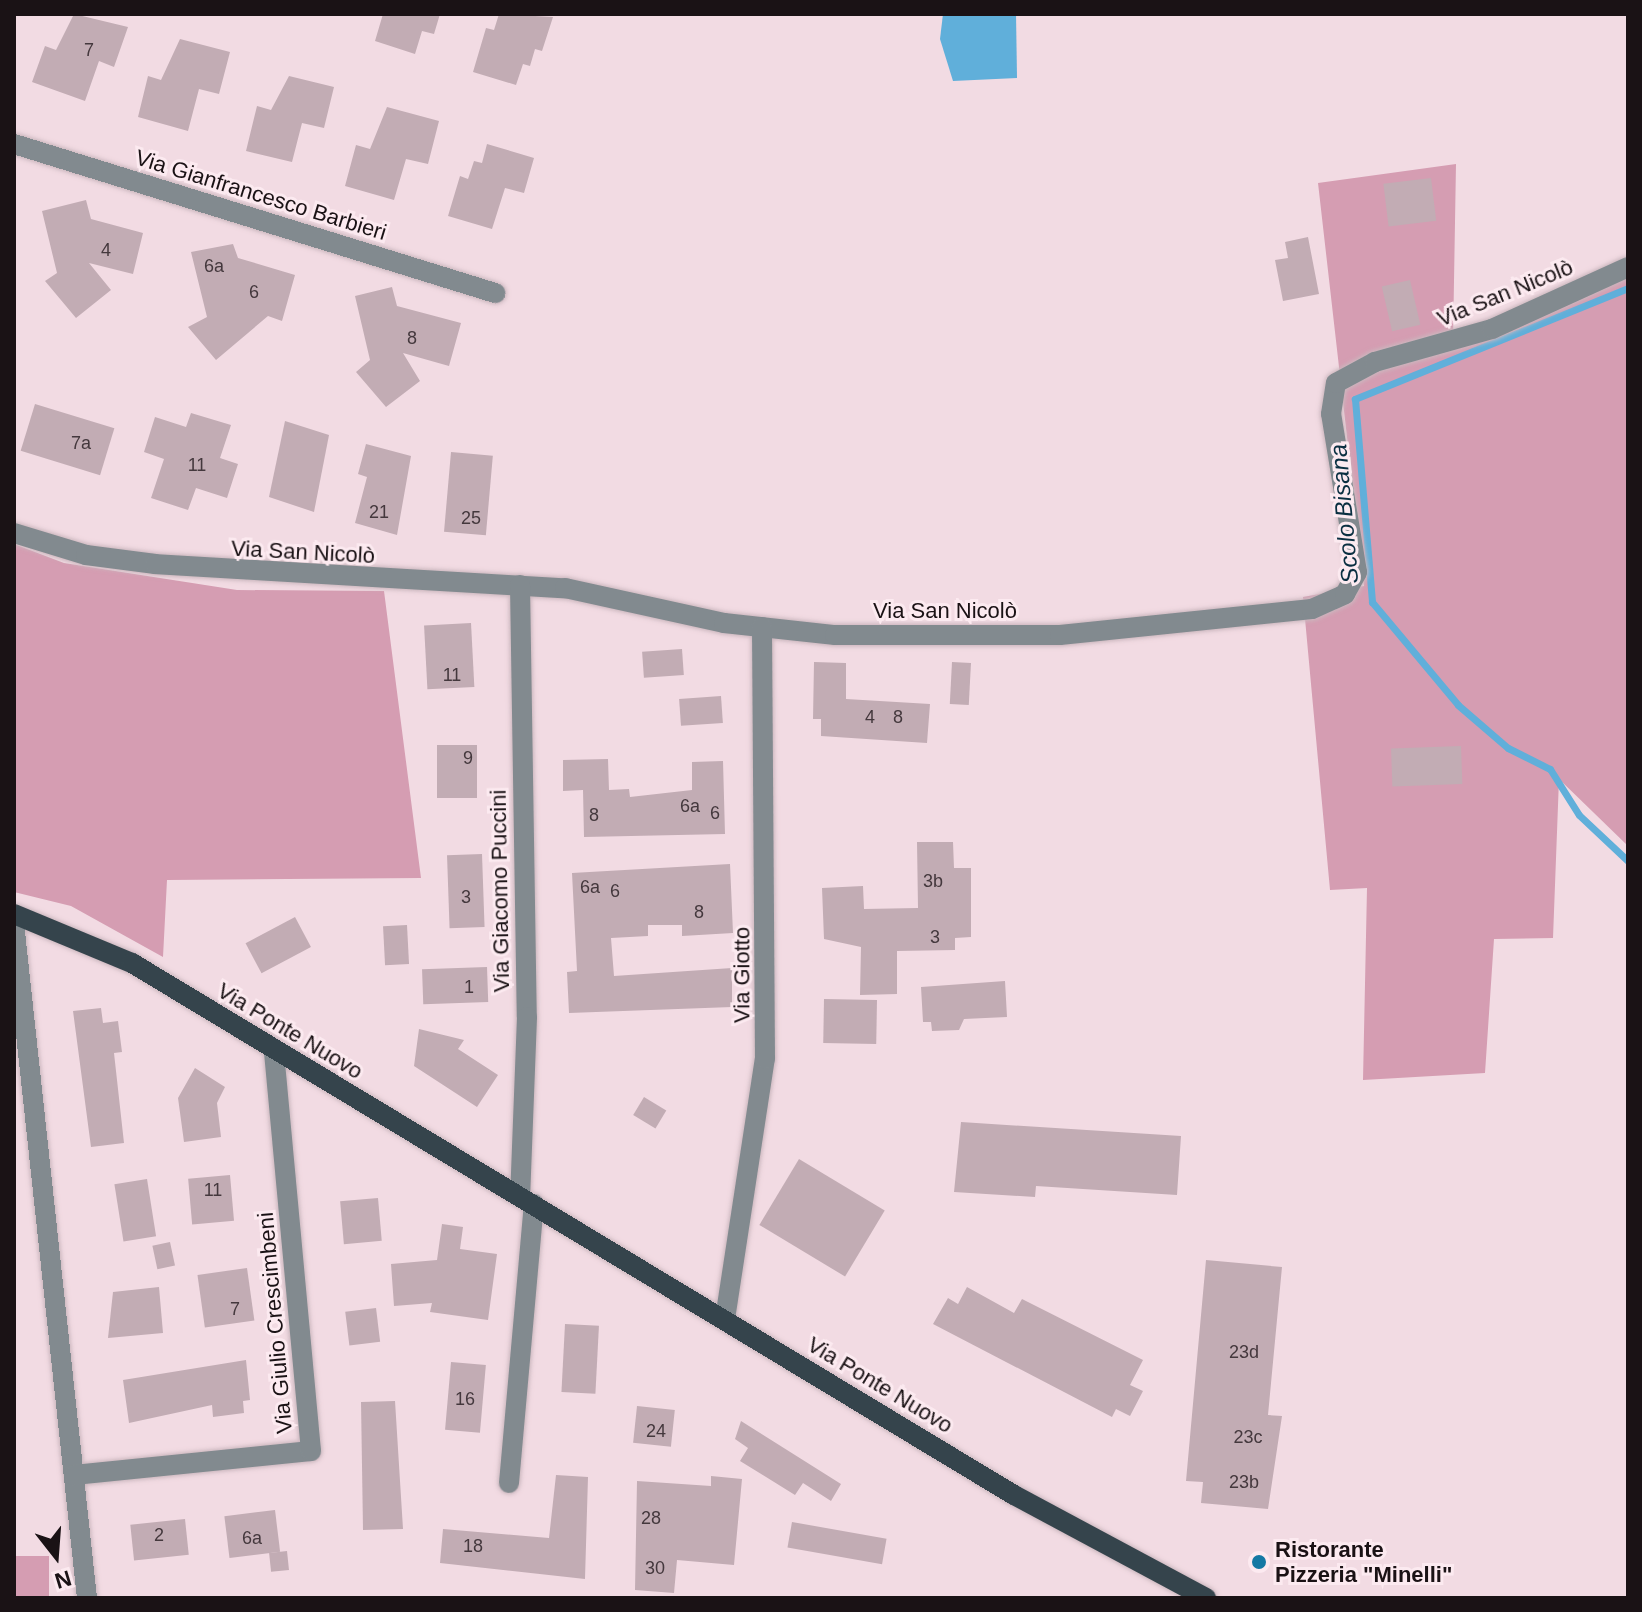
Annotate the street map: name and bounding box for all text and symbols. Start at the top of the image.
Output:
house number: 7 [84,39,94,61]
street label: Via Gianfrancesco Barbieri [132,144,390,246]
house number: 4 [101,239,111,261]
street label: Via San Nicolò [1433,254,1577,332]
house number: 6a [204,255,224,277]
house number: 6 [249,281,259,303]
house number: 8 [407,327,417,349]
house number: 7a [71,432,91,454]
water label: Scolo Bisana [1324,443,1364,585]
house number: 11 [188,454,206,476]
house number: 21 [369,501,389,523]
house number: 25 [461,507,481,529]
street label: Via San Nicolò [230,535,376,569]
street label: Via San Nicolò [873,598,1017,624]
house number: 11 [443,664,461,686]
house number: 4 [865,706,875,728]
house number: 8 [893,706,903,728]
house number: 9 [463,747,473,769]
street label: Via Giacomo Puccini [485,789,515,993]
house number: 6a [680,795,700,817]
house number: 6 [710,802,720,824]
house number: 8 [589,804,599,826]
house number: 3b [923,870,943,892]
house number: 6a [580,876,600,898]
house number: 6 [610,880,620,902]
house number: 3 [461,886,471,908]
house number: 8 [694,901,704,923]
house number: 3 [930,926,940,948]
street label: Via Giotto [729,927,755,1023]
house number: 1 [464,976,474,998]
street label: Via Ponte Nuovo [213,977,367,1085]
house number: 11 [204,1179,222,1201]
street label: Via Giulio Crescimbeni [252,1211,298,1435]
house number: 7 [230,1298,240,1320]
street label: Via Ponte Nuovo [803,1331,957,1439]
house number: 23d [1229,1341,1259,1363]
house number: 16 [455,1388,475,1410]
house number: 24 [646,1420,666,1442]
house number: 23c [1233,1426,1263,1448]
house number: 23b [1229,1471,1259,1493]
house number: 28 [641,1507,661,1529]
north arrow [16,1516,96,1596]
house number: 2 [154,1524,164,1546]
house number: 6a [242,1527,262,1549]
house number: 18 [463,1535,483,1557]
place label: Ristorante Pizzeria "Minelli" [1275,1536,1452,1588]
marker: Ristorante Pizzeria "Minelli" [1250,1553,1268,1571]
house number: 30 [645,1557,665,1579]
text: N [52,1565,74,1594]

